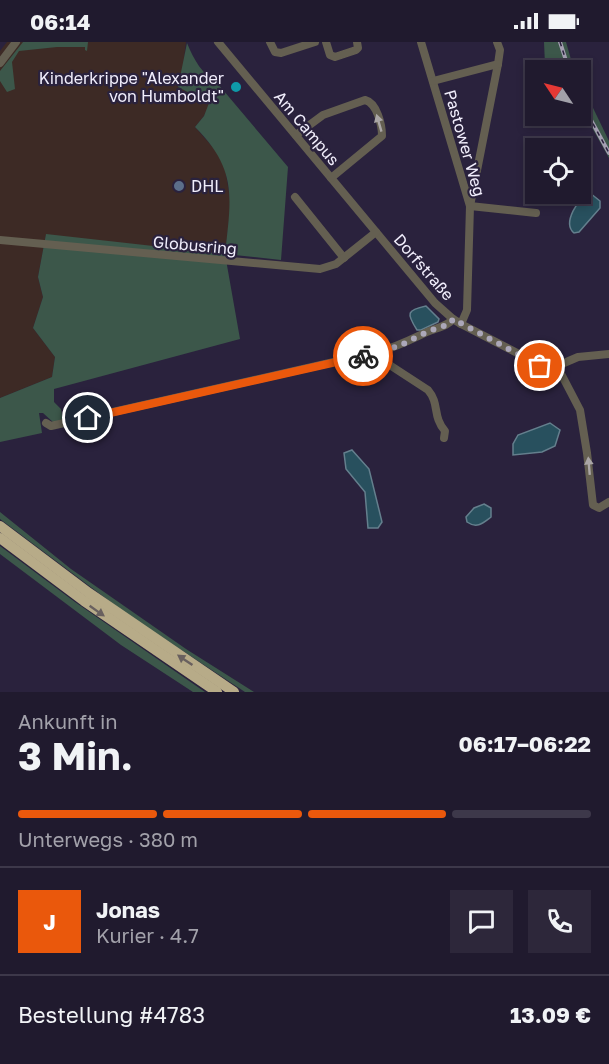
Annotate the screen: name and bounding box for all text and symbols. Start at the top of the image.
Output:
text: 06:14 [30,8,90,35]
north arrow [525,60,591,126]
map controls [525,60,591,204]
place label: Kinderkrippe "Alexander von Humboldt" [39,68,224,106]
marker: Kinderkrippe "Alexander von Humboldt" [229,80,243,94]
street label: Am Campus [270,87,344,169]
street label: Pastower Weg [440,87,490,199]
one-way arrow [374,114,383,132]
button: locate [525,138,591,204]
place label: DHL [191,176,223,196]
marker: DHL [172,179,186,193]
street label: Dorfstraße [390,230,458,304]
street label: Globusring [152,231,238,259]
courier [333,326,393,386]
icon: bike [347,340,380,373]
pin [514,340,565,391]
icon: bag [523,349,556,382]
pin [62,392,113,443]
icon: home [71,401,104,434]
one-way arrow [584,456,594,475]
one-way arrow [90,604,105,616]
one-way arrow [177,654,194,665]
text: Ankunft in [18,709,118,733]
text: 06:17–06:22 [459,730,591,757]
text: 3 Min. [18,732,133,779]
text: Unterwegs · 380 m [18,827,198,851]
button: chat [450,890,513,953]
button: phone [528,890,591,953]
text: Jonas [96,896,160,923]
text: J [43,908,56,935]
text: Kurier · 4.7 [96,923,199,947]
text: Bestellung #4783 [18,1001,205,1028]
text: 13.09 € [510,1001,591,1028]

